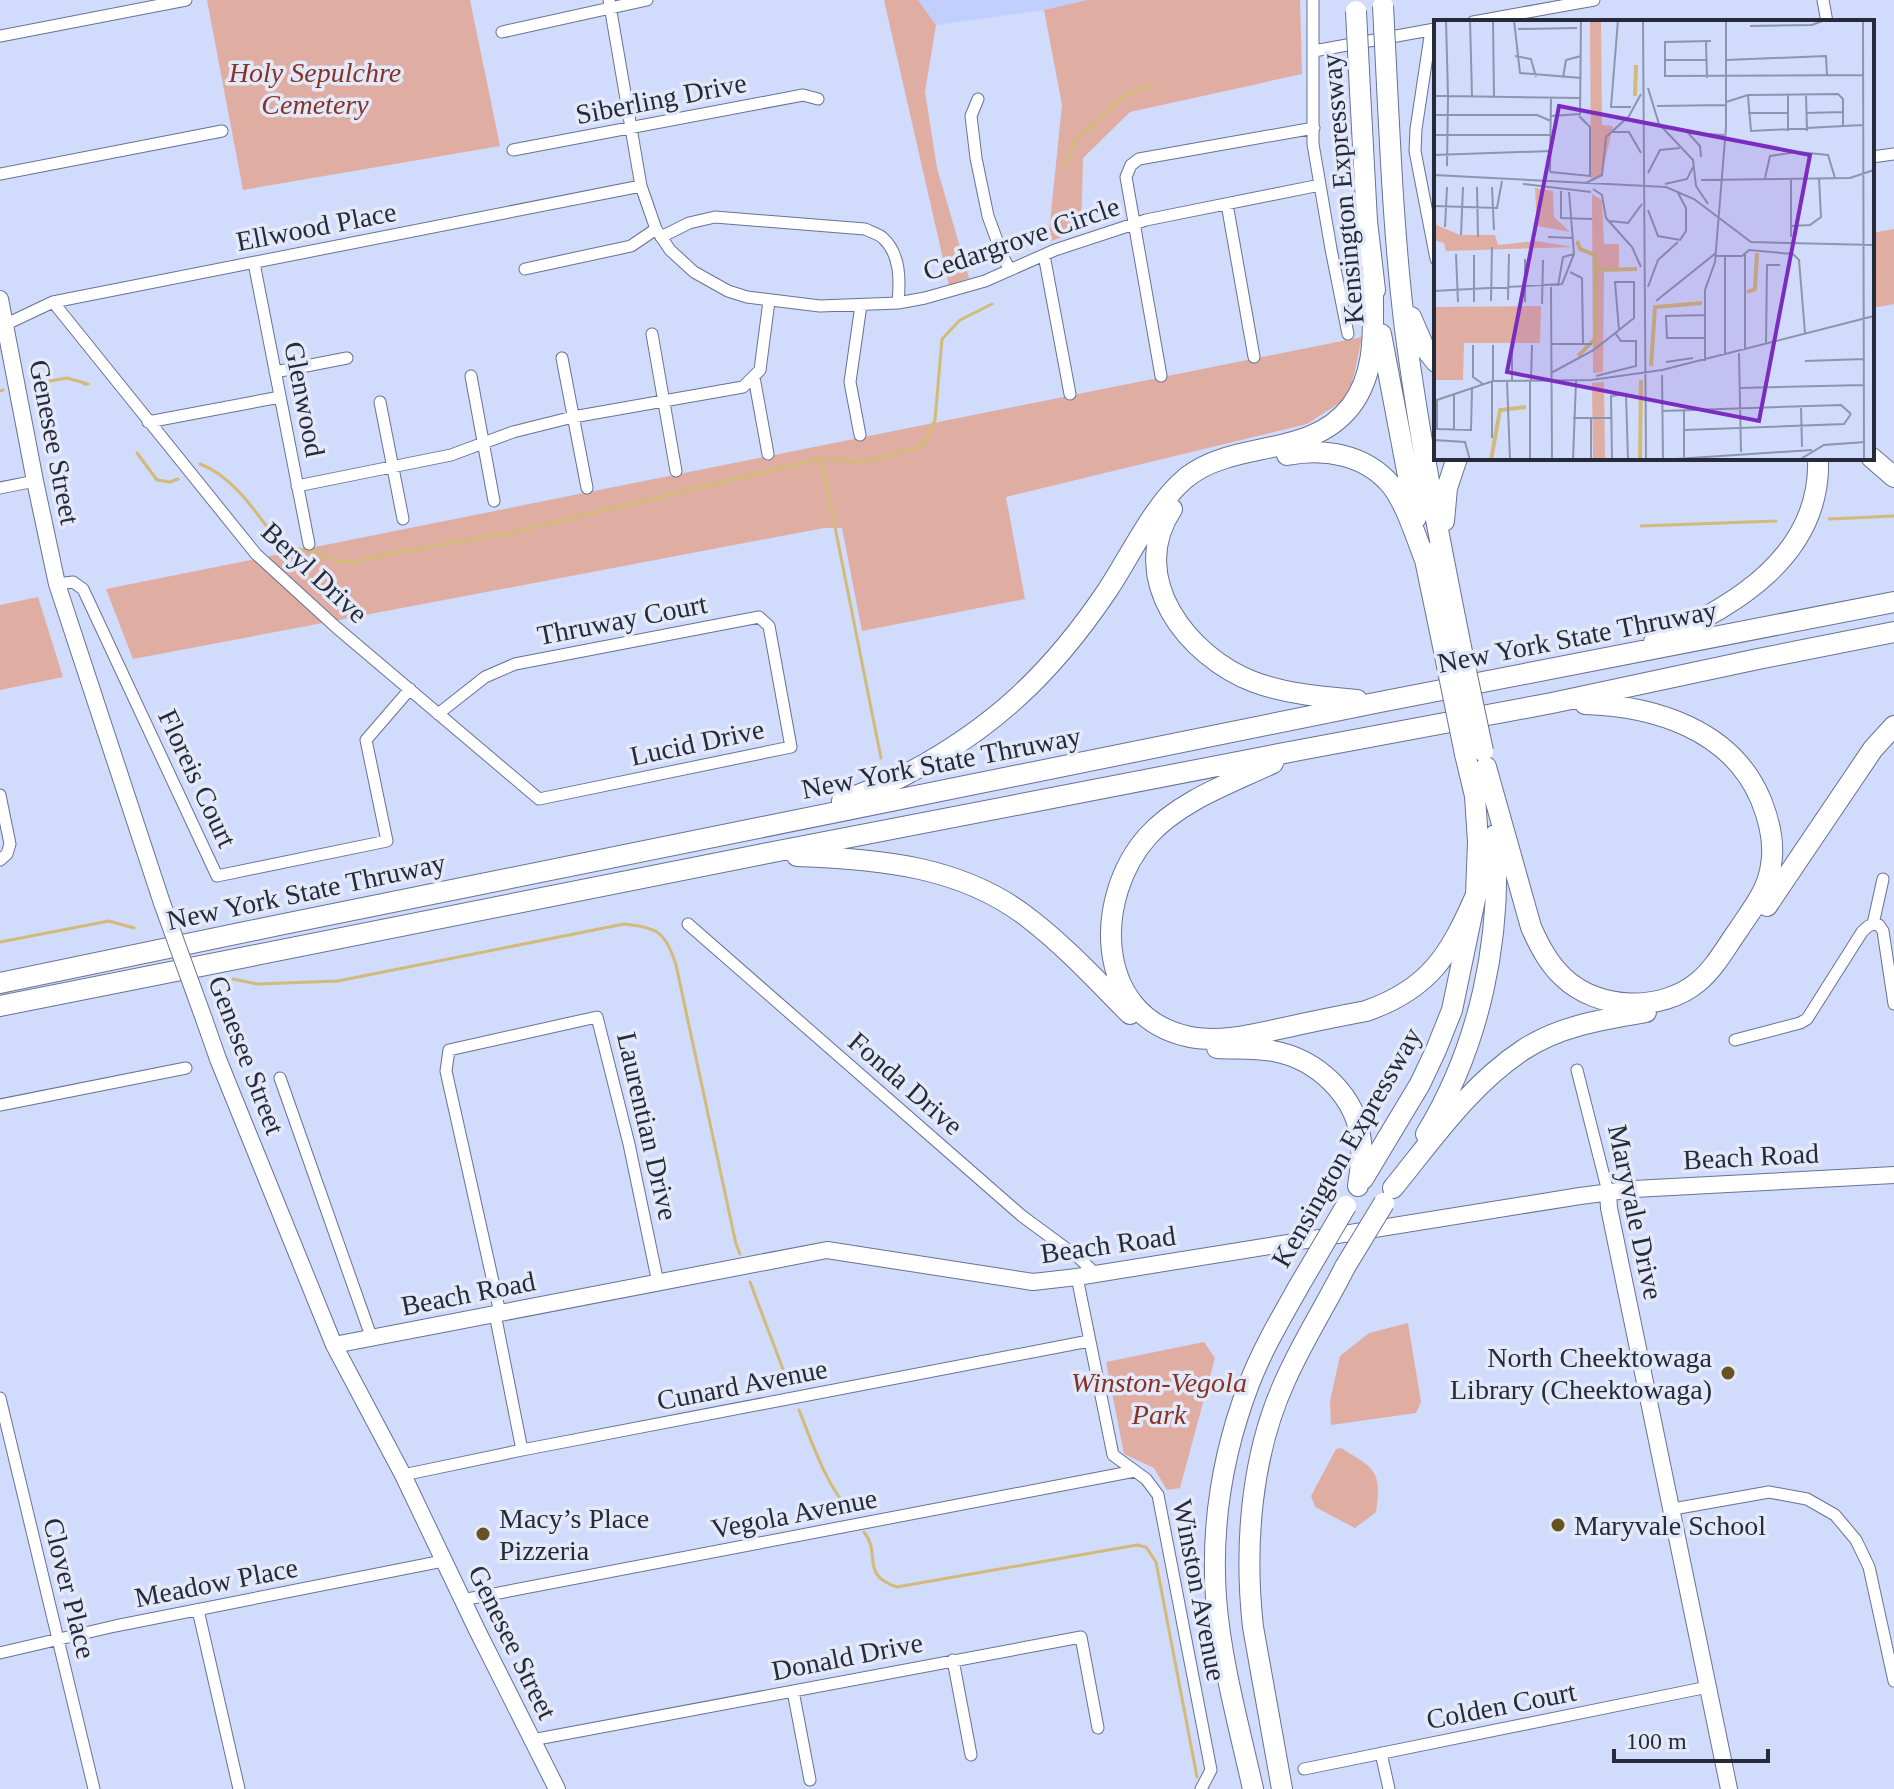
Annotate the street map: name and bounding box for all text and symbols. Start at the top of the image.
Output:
inset map [1434,20,1874,460]
street label: Kensington Expressway [1315,52,1370,325]
park label: Holy Sepulchre Cemetery [228,57,401,120]
street label: Siberling Drive [573,67,749,130]
street label: Cedargrove Circle [919,190,1123,287]
street label: Ellwood Place [233,196,399,257]
street label: Glenwood [278,339,331,459]
street label: Genesee Street [23,357,86,527]
street label: Beryl Drive [255,516,374,629]
street label: Thruway Court [535,588,710,651]
street label: New York State Thruway [1435,594,1720,679]
street label: Floreis Court [152,704,243,852]
street label: Lucid Drive [627,713,767,772]
street label: New York State Thruway [799,720,1084,805]
street label: New York State Thruway [164,847,448,936]
street label: Genesee Street [202,972,291,1139]
street label: Kensington Expressway [1265,1022,1428,1273]
street label: Fonda Drive [842,1026,969,1141]
street label: Laurentian Drive [611,1029,684,1223]
street label: Maryvale Drive [1602,1122,1669,1302]
street label: Beach Road [1682,1137,1820,1176]
street label: Beach Road [1039,1220,1178,1269]
street label: Beach Road [398,1265,538,1322]
place label: North Cheektowaga Library (Cheektowaga) [1450,1342,1713,1405]
street label: Cunard Avenue [654,1353,830,1416]
marker: North Cheektowaga Library (Cheektowaga) [1719,1364,1737,1382]
park label: Winston-Vegola Park [1071,1367,1247,1430]
street label: Vegola Avenue [709,1482,880,1545]
street label: Winston Avenue [1167,1497,1232,1683]
place label: Macy’s Place Pizzeria [499,1503,649,1566]
place label: Maryvale School [1574,1510,1766,1541]
street label: Clover Place [37,1515,102,1662]
marker: Maryvale School [1549,1516,1567,1534]
marker: Macy’s Place Pizzeria [474,1525,492,1543]
street label: Meadow Place [132,1551,300,1614]
street label: Genesee Street [462,1560,563,1724]
street label: Donald Drive [769,1627,925,1686]
street label: Colden Court [1424,1676,1579,1735]
scale bar [1614,1713,1768,1763]
text: 100 m [1626,1728,1687,1754]

